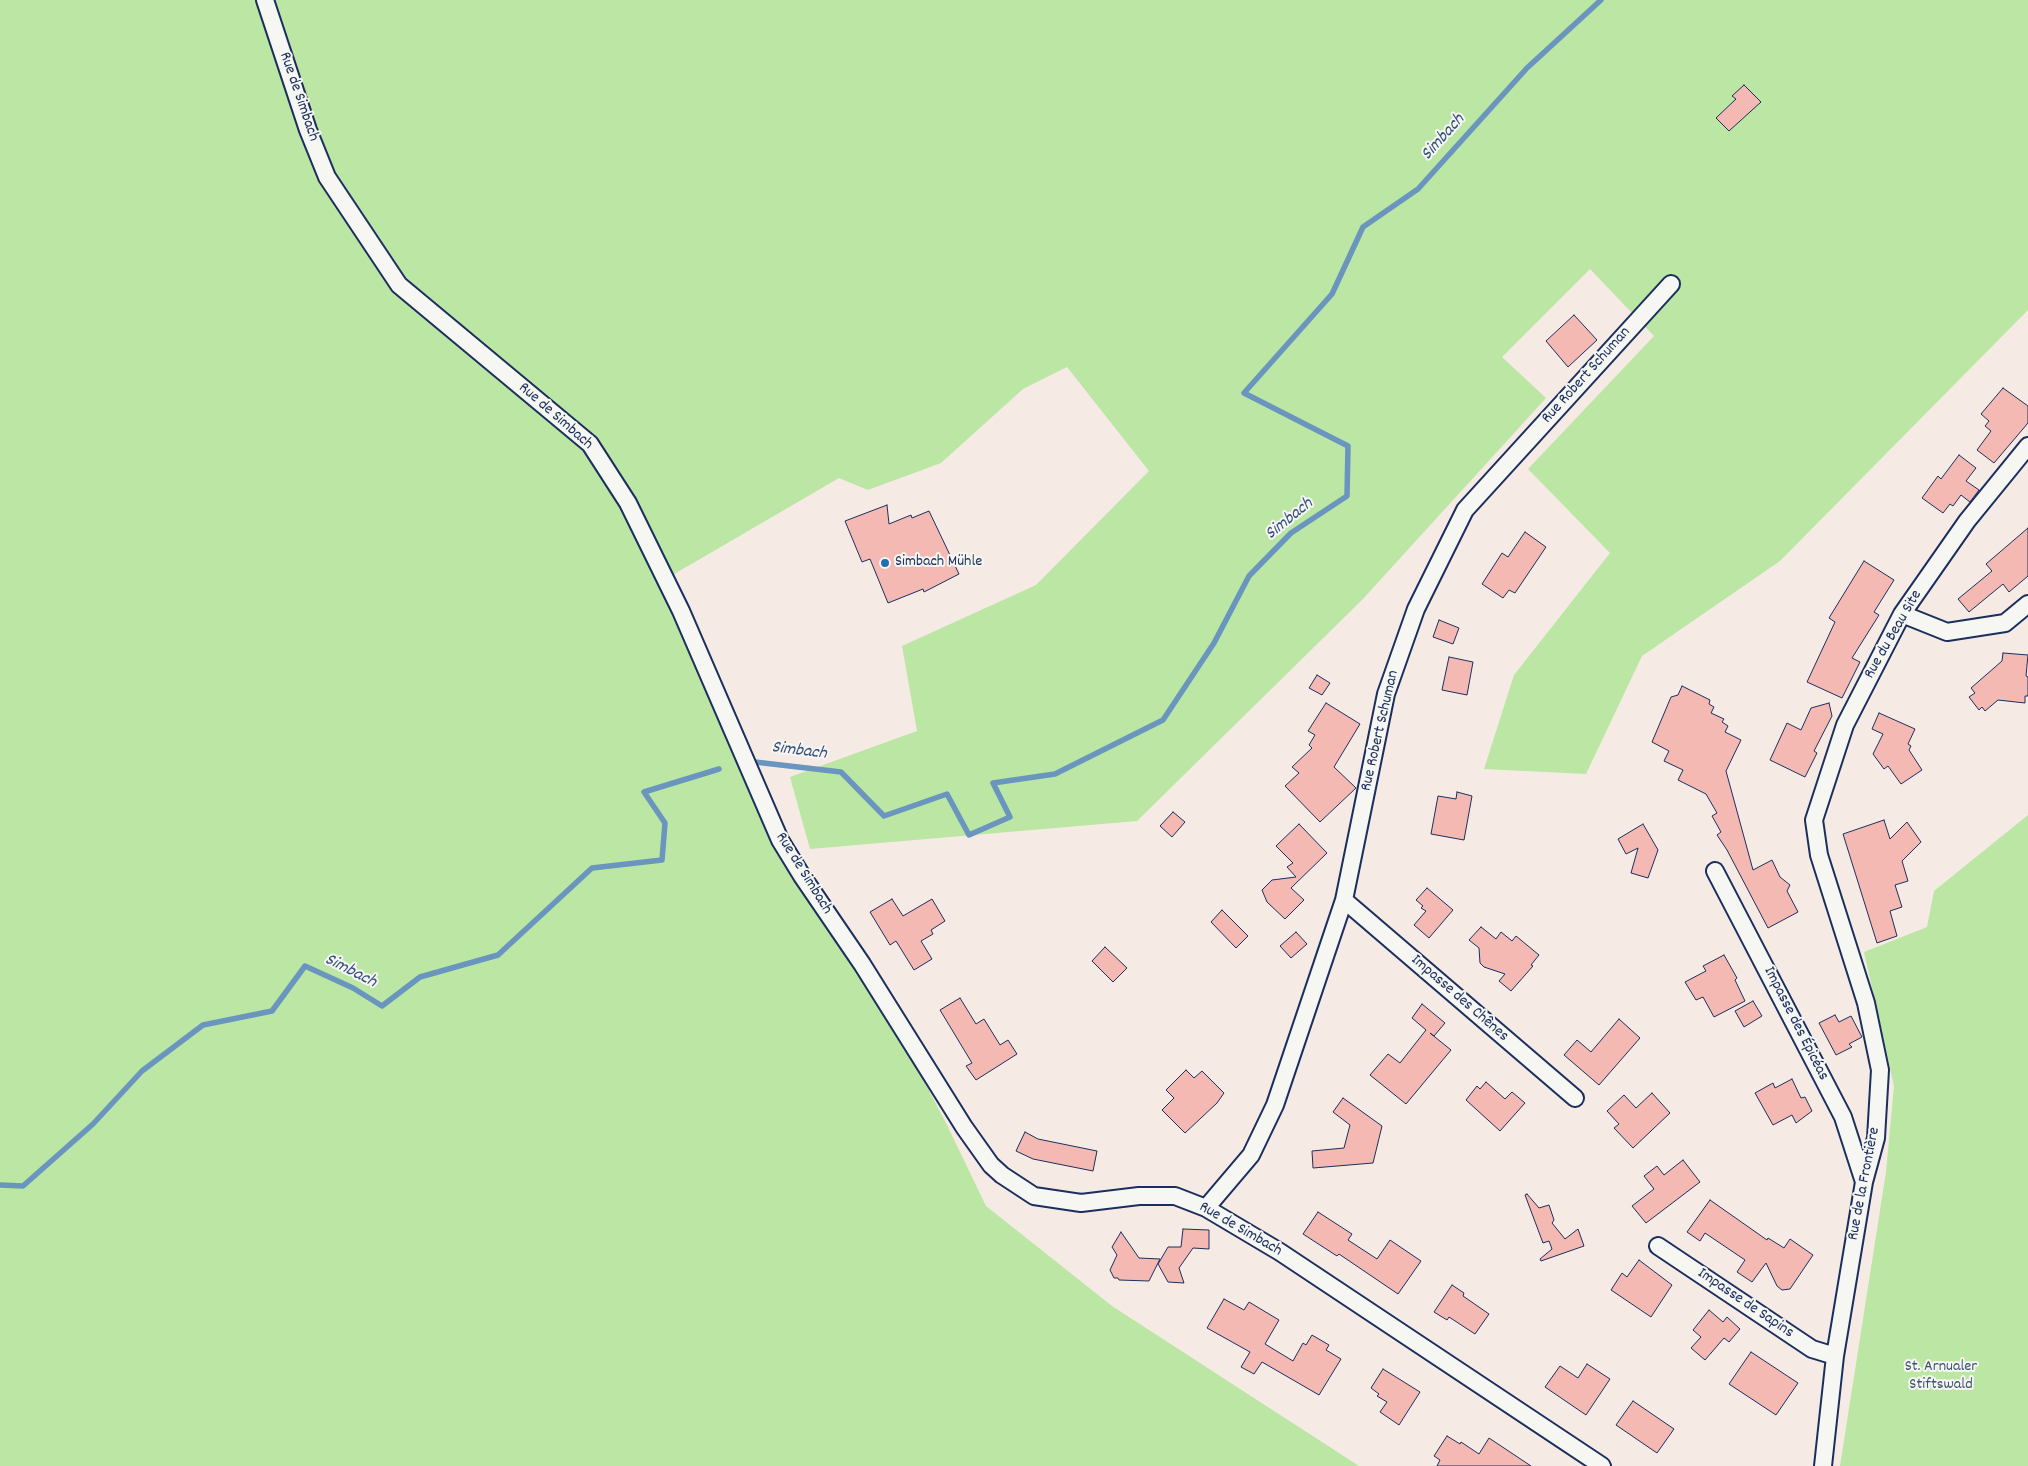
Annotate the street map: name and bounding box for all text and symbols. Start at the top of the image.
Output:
street label: Rue de Simbach [274,50,322,144]
water label: Simbach [1417,110,1471,166]
street label: Rue Robert Schuman [1539,324,1635,428]
street label: Rue de Simbach [514,379,596,455]
water label: Simbach [1262,494,1318,546]
place label: Simbach Mühle [895,553,982,573]
marker: Simbach Mühle [879,557,891,569]
street label: Rue du Beau Site [1861,587,1927,683]
street label: Rue Robert Schuman [1358,669,1404,793]
water label: Simbach [770,738,828,766]
street label: Rue de Simbach [770,830,836,918]
water label: Simbach [320,950,380,994]
street label: Impasse des Chênes [1406,951,1512,1047]
street label: Impasse des Épicéas [1758,964,1832,1084]
street label: Rue de la Frontière [1845,1126,1885,1242]
street label: Rue de Simbach [1195,1198,1285,1262]
street label: Impasse de Sapins [1693,1265,1797,1343]
park label: St. Arnualer Stiftswald [1905,1358,1977,1396]

